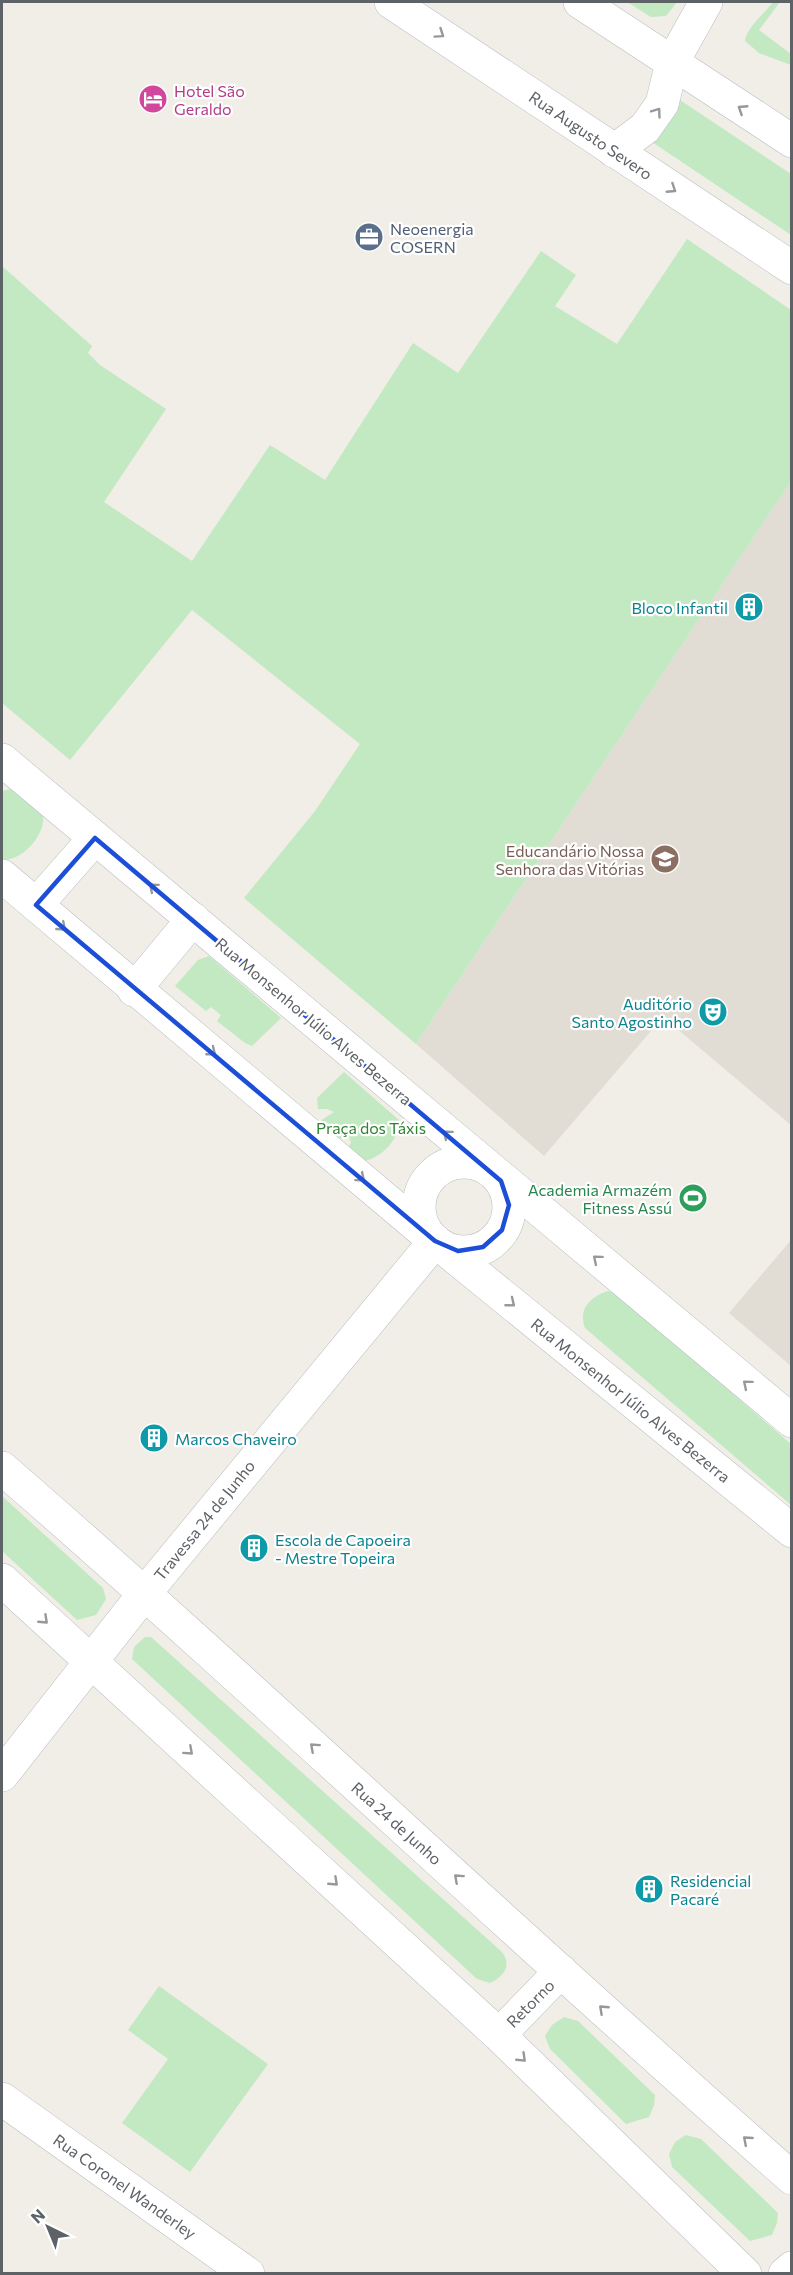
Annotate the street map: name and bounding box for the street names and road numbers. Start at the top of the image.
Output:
street label: Rua Augusto Severo [526,87,656,183]
street label: Rua Monsenhor Júlio Alves Bezerra [212,933,416,1109]
street label: Rua Monsenhor Júlio Alves Bezerra [528,1314,734,1486]
street label: Travessa 24 de Junho [150,1456,258,1584]
street label: Rua 24 de Junho [348,1778,446,1868]
street label: Retorno [502,1975,558,2031]
street label: Rua Coronel Wanderley [50,2130,200,2242]

